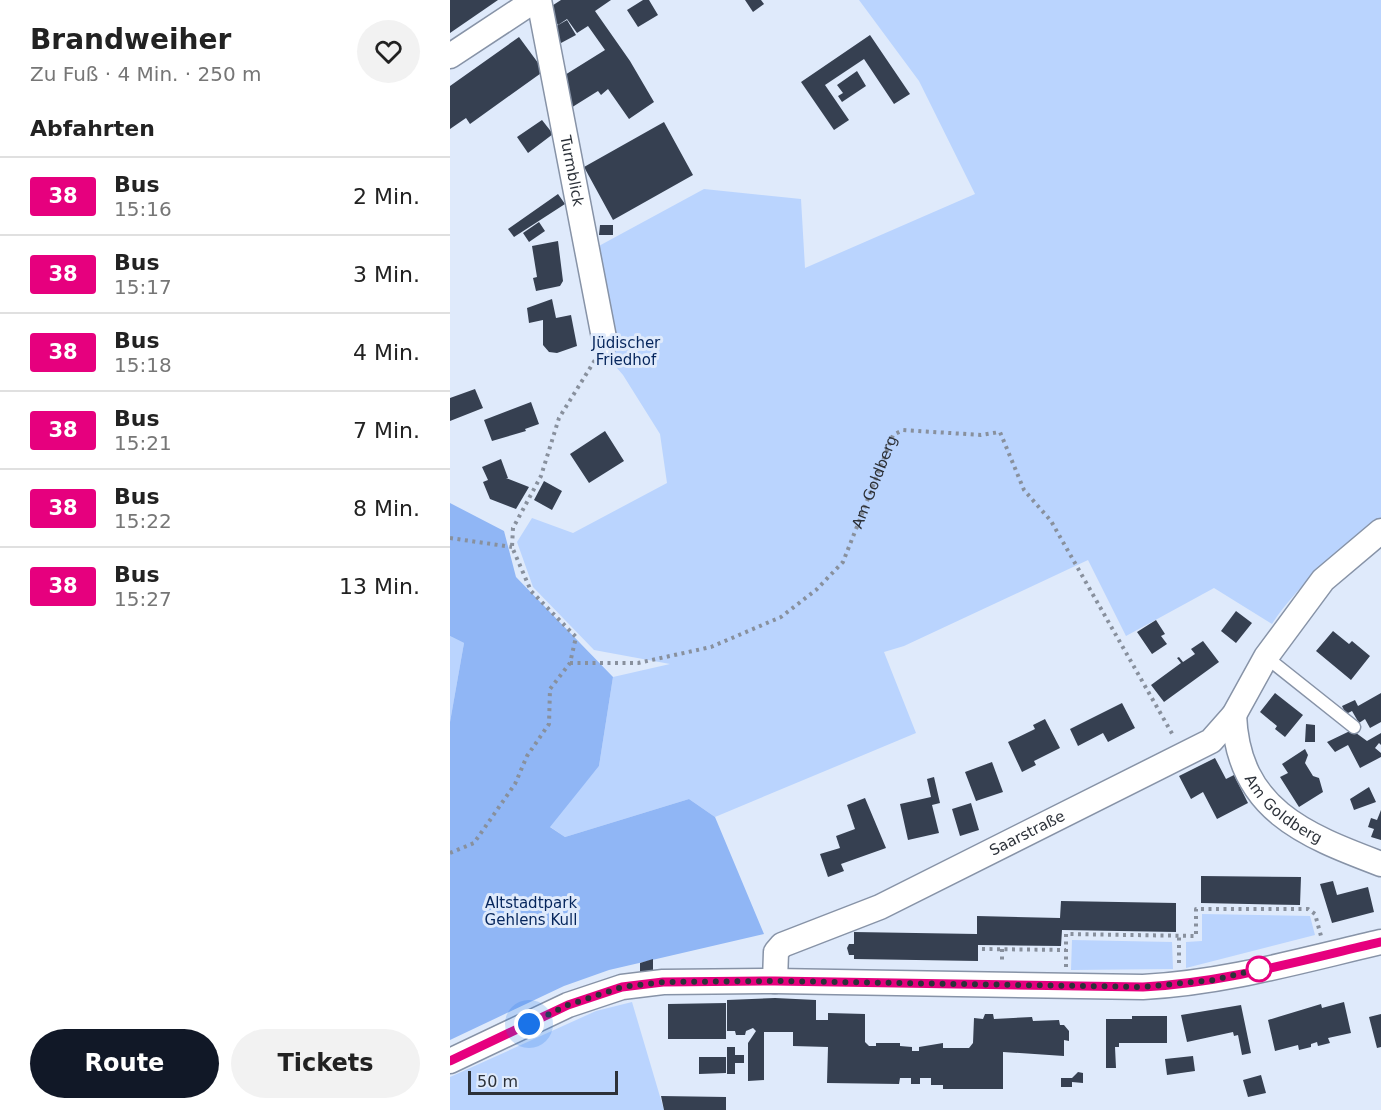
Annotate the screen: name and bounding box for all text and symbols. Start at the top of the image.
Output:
button: heart [357,20,420,83]
text: Brandweiher [30,23,231,56]
text: Zu Fuß · 4 Min. · 250 m [30,62,262,86]
text: Abfahrten [30,116,155,141]
street label: Turmblick [556,133,588,208]
text: Bus [114,172,160,197]
text: 38 [48,184,78,208]
text: 2 Min. [353,184,420,209]
text: 15:16 [114,197,172,221]
text: Bus [114,250,160,275]
text: 38 [48,262,78,286]
text: 3 Min. [353,262,420,287]
text: 15:17 [114,275,172,299]
text: Bus [114,328,160,353]
park label: Jüdischer Friedhof [591,334,661,369]
text: 38 [48,340,78,364]
text: 4 Min. [353,340,420,365]
text: 15:18 [114,353,172,377]
text: Bus [114,406,160,431]
text: 38 [48,418,78,442]
text: 7 Min. [353,418,420,443]
text: 15:21 [114,431,172,455]
street label: Am Goldberg [848,433,901,531]
text: Bus [114,484,160,509]
text: 38 [48,496,78,520]
text: 8 Min. [353,496,420,521]
text: 15:22 [114,509,172,533]
text: Bus [114,562,160,587]
text: 38 [48,574,78,598]
text: 13 Min. [339,574,420,599]
text: 15:27 [114,587,172,611]
street label: Am Goldberg [1241,771,1325,847]
street label: Saarstraße [987,807,1068,860]
park label: Altstadtpark Gehlens Kull [485,894,577,929]
unlabelled marker [1246,956,1272,982]
your location [514,1009,544,1039]
button: Route [30,1029,219,1098]
button: Tickets [231,1029,420,1098]
scale bar [468,1068,618,1096]
text: 50 m [477,1072,518,1091]

